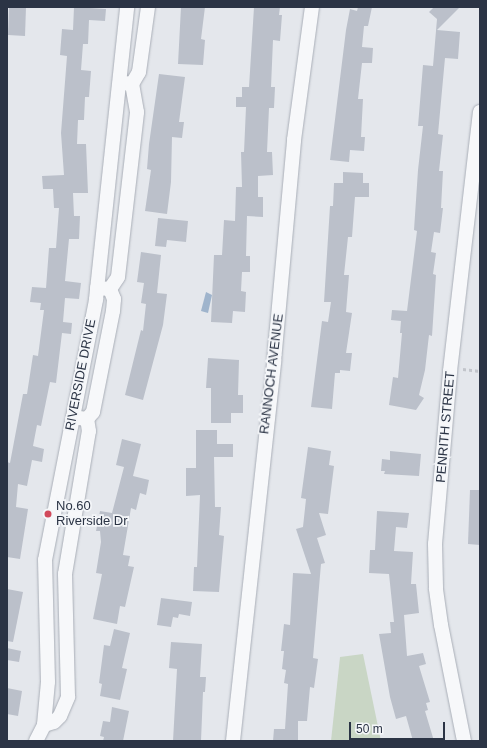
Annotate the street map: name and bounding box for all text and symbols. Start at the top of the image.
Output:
street label: RANNOCH AVENUE [257,313,287,435]
street label: RIVERSIDE DRIVE [63,318,99,432]
street label: PENRITH STREET [433,371,459,483]
place label: No.60 Riverside Dr [56,499,128,530]
marker: No.60 Riverside Dr [43,509,53,519]
scale bar [351,714,447,740]
text: 50 m [356,722,383,736]

